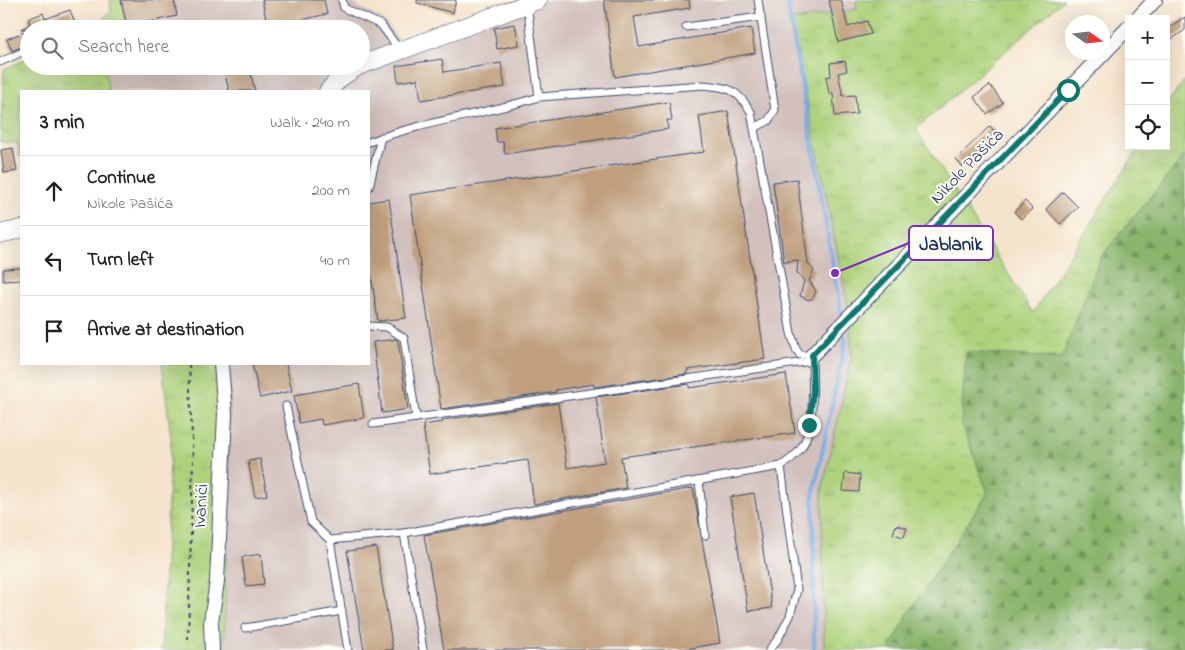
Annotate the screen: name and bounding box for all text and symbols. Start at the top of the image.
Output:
north arrow [1065,15,1110,60]
map controls [1125,15,1170,150]
button: + [1125,15,1170,60]
search box [20,20,370,75]
icon: search [38,34,66,62]
text: Search here [78,34,169,61]
button: − [1125,60,1170,105]
route start [1057,79,1080,102]
button: locate [1125,105,1170,150]
text: 3 min [40,108,84,138]
text: Walk · 240 m [270,111,350,135]
street label: Nikole Pašića [925,123,1011,211]
text: Continue [87,165,155,192]
icon: ahead [40,177,68,205]
text: 200 m [312,179,350,203]
text: Nikole Pašića [87,192,173,216]
callout: Jablanik [909,226,993,260]
text: Jablanik [919,232,983,259]
icon: left [40,247,68,275]
text: Turn left [87,247,154,274]
text: 40 m [320,249,350,273]
icon: arrive [40,317,68,345]
text: Arrive at destination [87,317,244,344]
route end [798,414,821,437]
street label: Ivanići [188,483,216,529]

